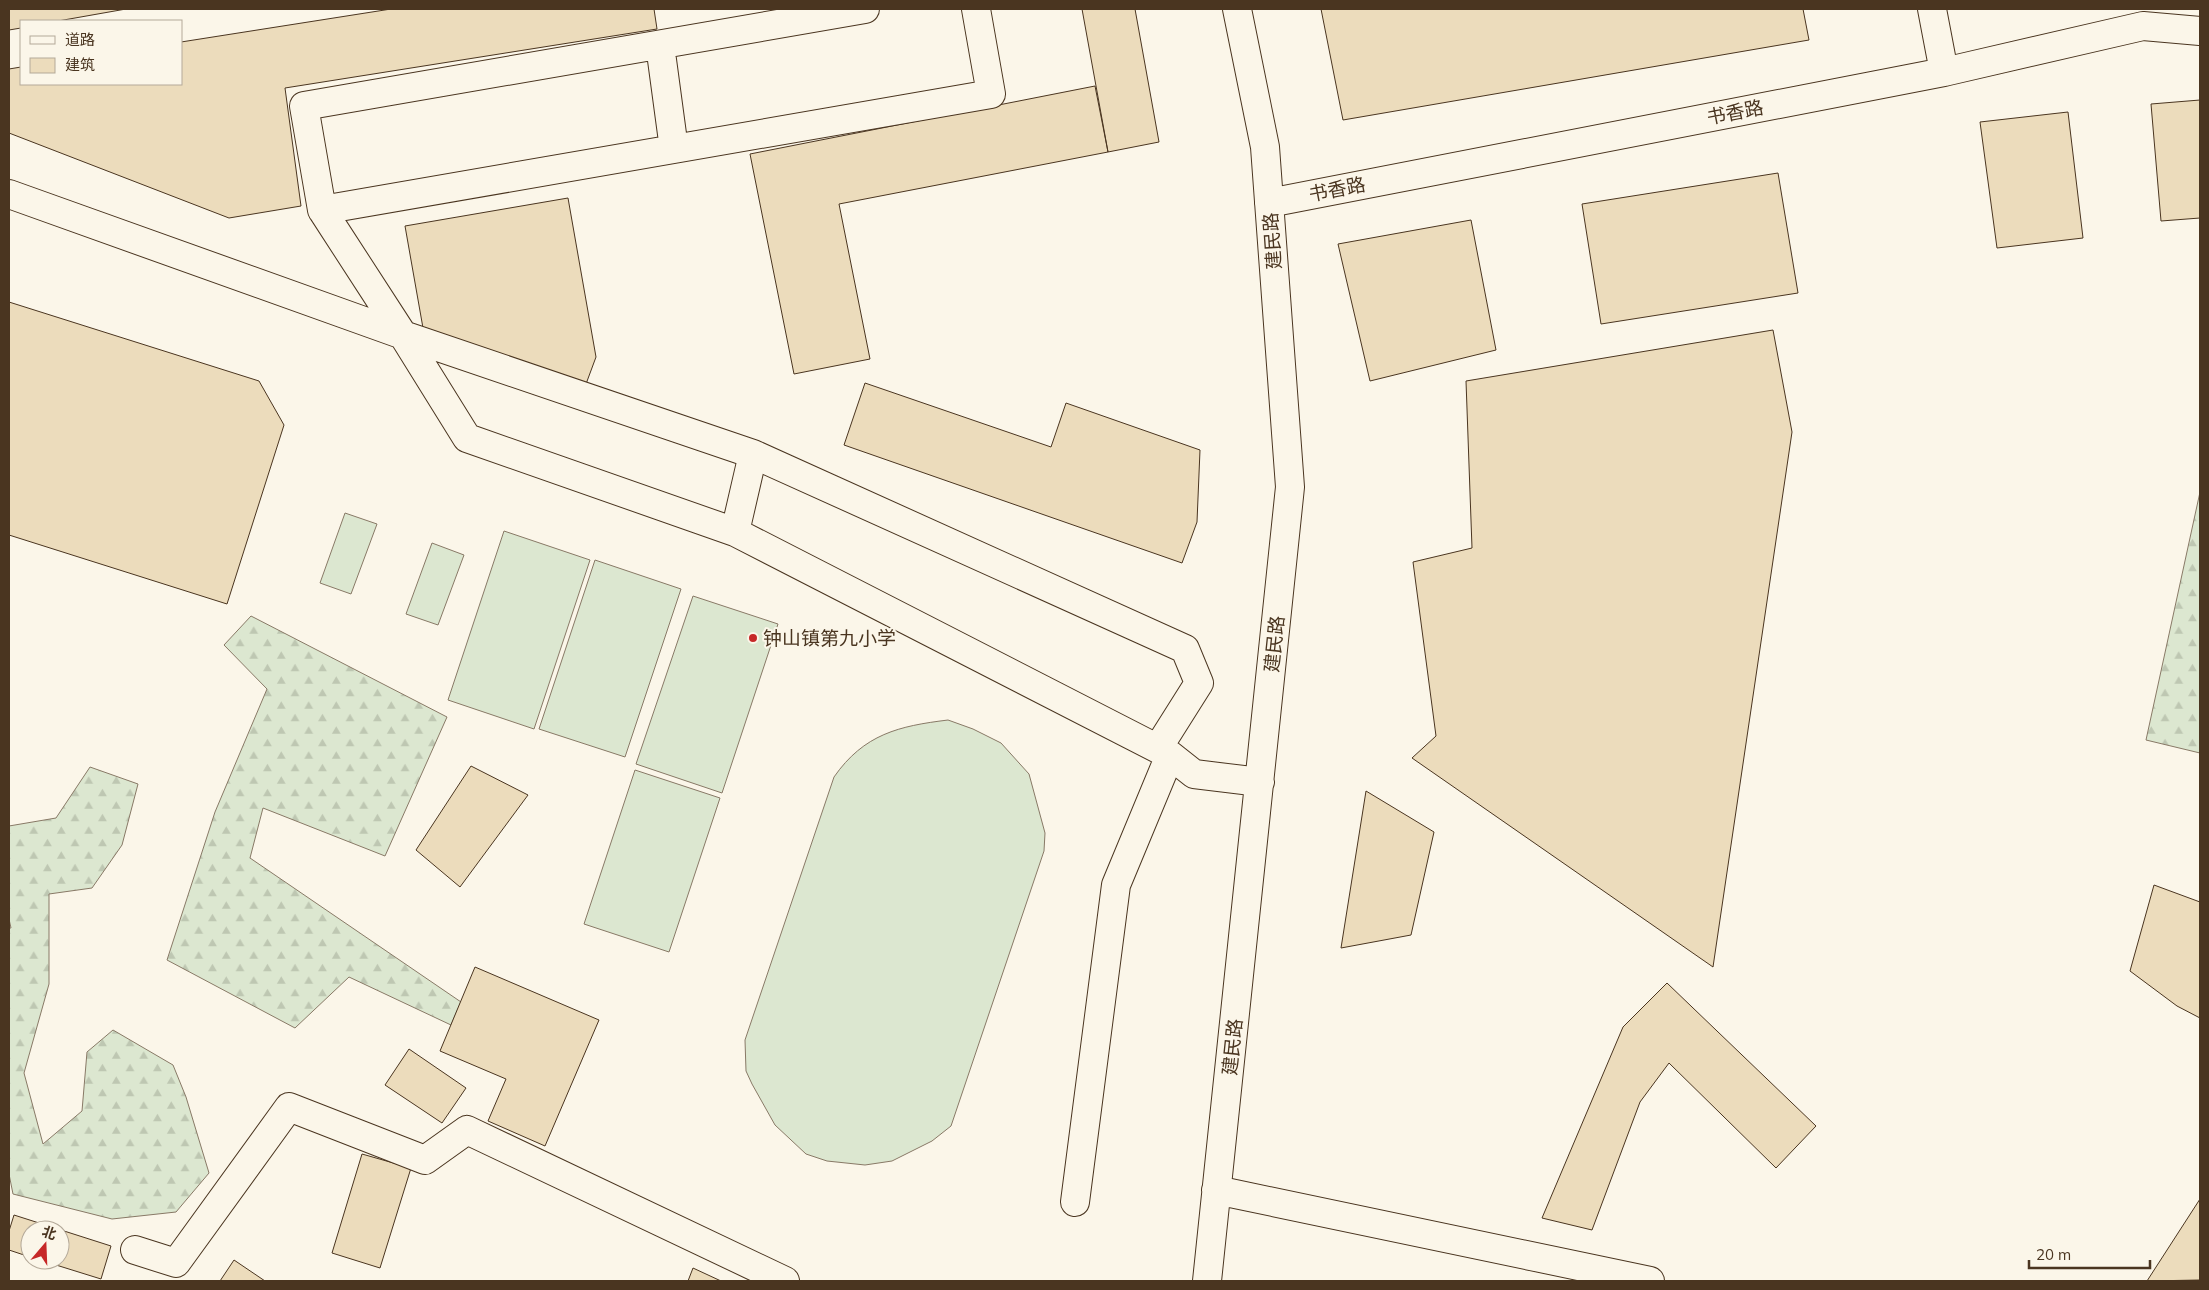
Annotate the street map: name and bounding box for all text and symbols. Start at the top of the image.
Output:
legend [20,20,182,85]
text: 道路 [65,30,95,49]
text: 建筑 [65,55,95,74]
street label: 书香路 [1705,95,1765,129]
street label: 书香路 [1307,172,1367,206]
street label: 建民路 [1258,212,1286,270]
street label: 建民路 [1259,614,1289,674]
place label: 钟山镇第九小学 [763,626,896,650]
marker: 钟山镇第九小学 [747,632,759,644]
street label: 建民路 [1217,1017,1247,1077]
north arrow [20,1220,70,1270]
text: 北 [40,1222,59,1243]
scale bar [2029,1238,2150,1270]
text: 20 m [2036,1245,2071,1264]

